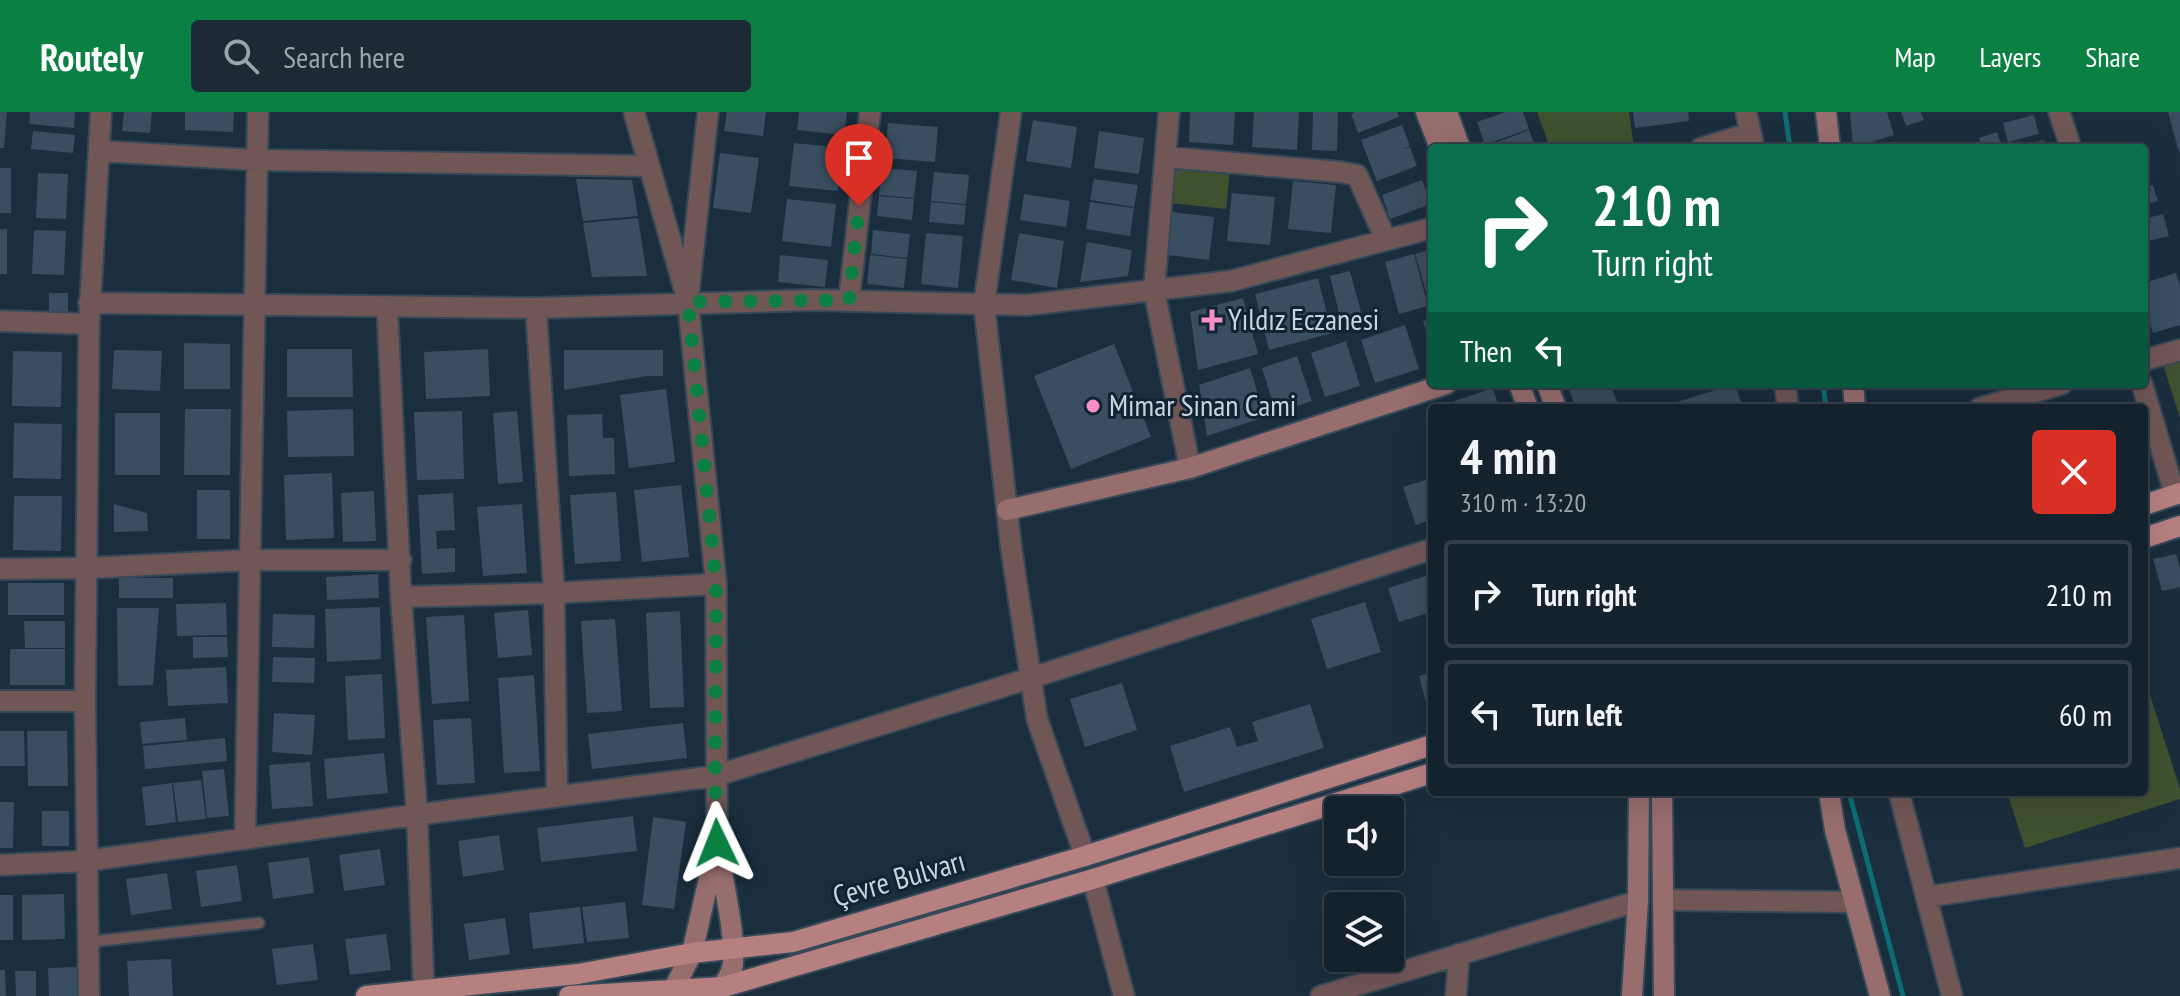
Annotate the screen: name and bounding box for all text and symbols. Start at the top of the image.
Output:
search box [191,20,751,92]
text: Routely [40,32,143,81]
icon: search [219,34,263,78]
text: Search here [283,37,405,76]
text: Map [1894,38,1936,75]
text: Layers [1980,38,2041,75]
text: Share [2085,38,2140,75]
pin [825,124,893,206]
icon: arrive [837,136,881,180]
text: 210 m [1592,169,1721,241]
icon: right [1460,176,1564,280]
text: Turn right [1592,239,1713,286]
place label: Yıldız Eczanesi [1228,299,1379,338]
marker: Yıldız Eczanesi [1203,311,1221,329]
icon: left [1528,328,1572,372]
text: Then [1460,331,1512,370]
place label: Mimar Sinan Cami [1109,385,1296,424]
marker: Mimar Sinan Cami [1084,397,1102,415]
text: 4 min [1460,425,1557,487]
button: close [2032,430,2116,514]
text: 310 m · 13:20 [1460,486,1586,519]
icon: right [1464,572,1508,616]
text: Turn right [1532,575,1636,614]
text: 210 m [2046,575,2112,614]
icon: left [1464,692,1508,736]
text: Turn left [1532,695,1622,734]
text: 60 m [2059,695,2112,734]
map controls [1324,796,1404,972]
button: sound [1324,796,1404,876]
position arrow [675,801,759,885]
street label: Çevre Bulvarı [828,840,969,915]
button: layers [1324,892,1404,972]

